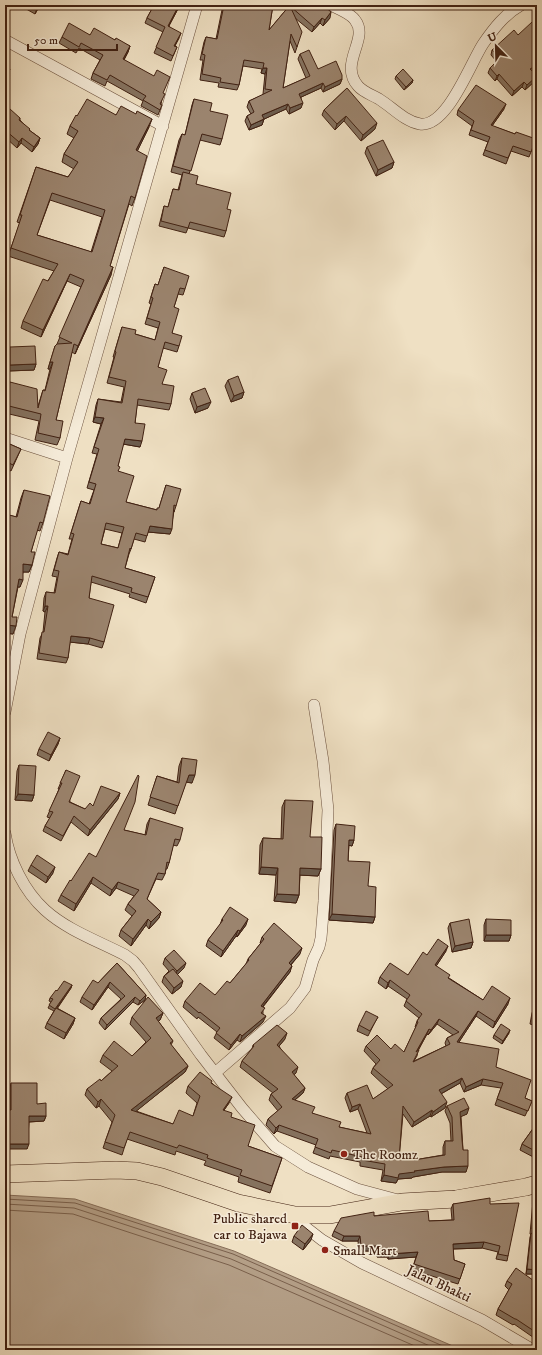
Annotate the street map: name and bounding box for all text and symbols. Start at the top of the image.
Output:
scale bar [28,26,117,52]
north arrow [476,26,516,66]
text: U [486,29,500,46]
text: 50 m [34,33,58,48]
place label: The Roomz [352,1146,418,1164]
marker: The Roomz [339,1149,349,1159]
place label: Public shared car to Bajawa [213,1210,287,1244]
marker: Public shared car to Bajawa [290,1221,300,1231]
place label: Small Mart [333,1242,397,1260]
marker: Small Mart [320,1245,330,1255]
street label: Jalan Bhakti [402,1260,474,1307]

